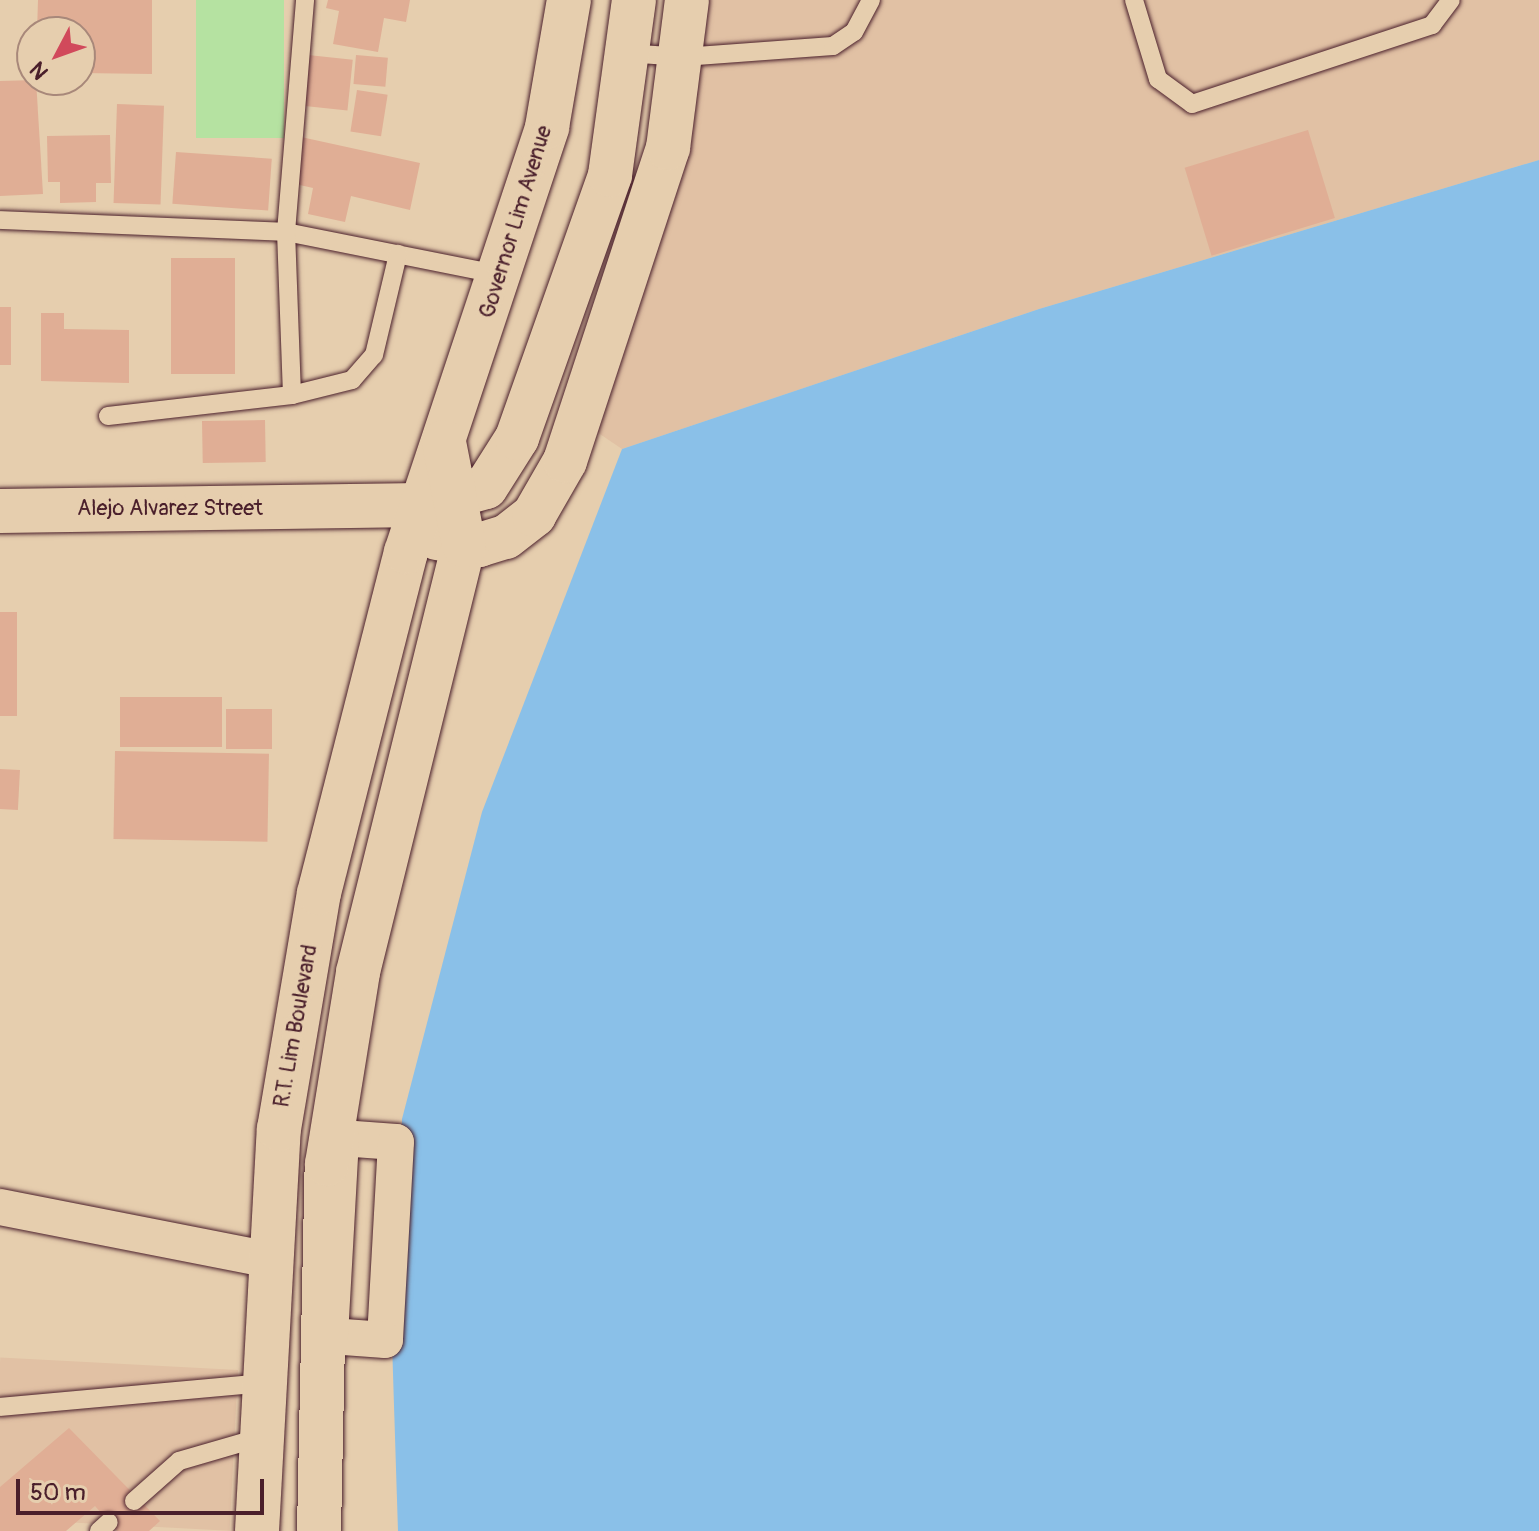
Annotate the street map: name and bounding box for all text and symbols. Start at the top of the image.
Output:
north arrow [16,16,96,96]
text: N [24,56,55,85]
street label: Governor Lim Avenue [474,122,558,322]
street label: Alejo Alvarez Street [77,496,263,522]
street label: R.T. Lim Boulevard [269,943,323,1109]
scale bar [20,1463,268,1513]
text: 50 m [30,1478,86,1507]

